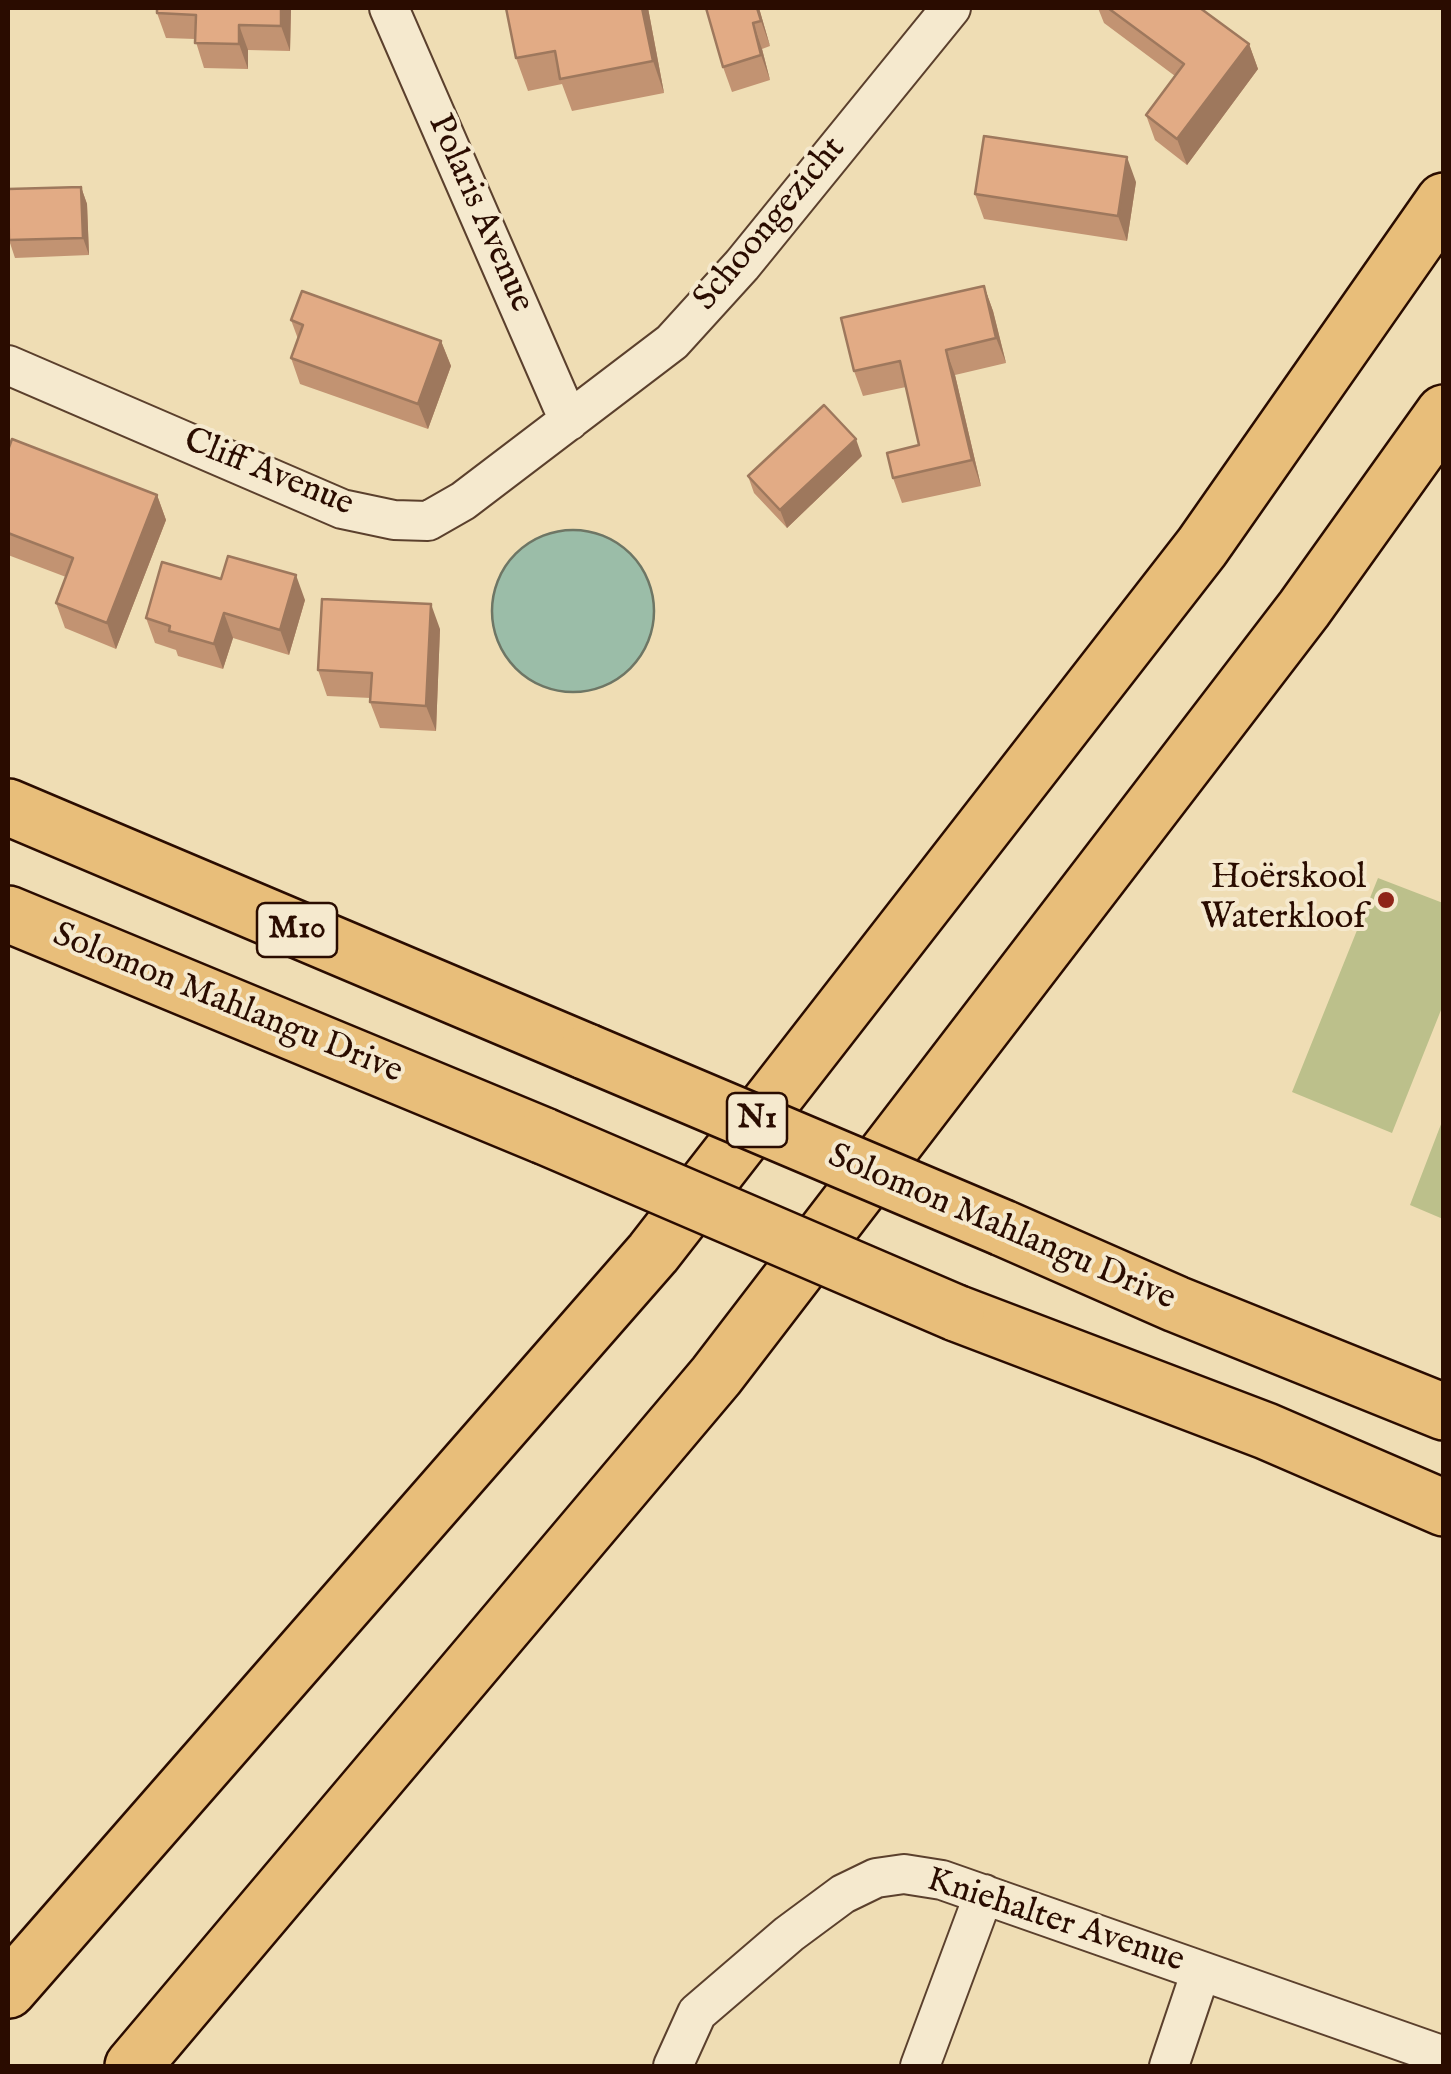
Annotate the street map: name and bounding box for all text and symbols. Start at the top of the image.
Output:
street label: Polaris Avenue [417,109,541,319]
street label: Schoongezicht [686,130,856,320]
street label: Cliff Avenue [177,421,359,527]
place label: Hoërskool Waterkloof [1200,859,1366,941]
marker: Hoërskool Waterkloof [1375,889,1397,911]
road number: M10 [257,903,337,957]
street label: Solomon Mahlangu Drive [46,916,408,1094]
road number: N1 [727,1093,787,1147]
street label: Solomon Mahlangu Drive [821,1137,1181,1321]
street label: Kniehalter Avenue [921,1861,1189,1983]

